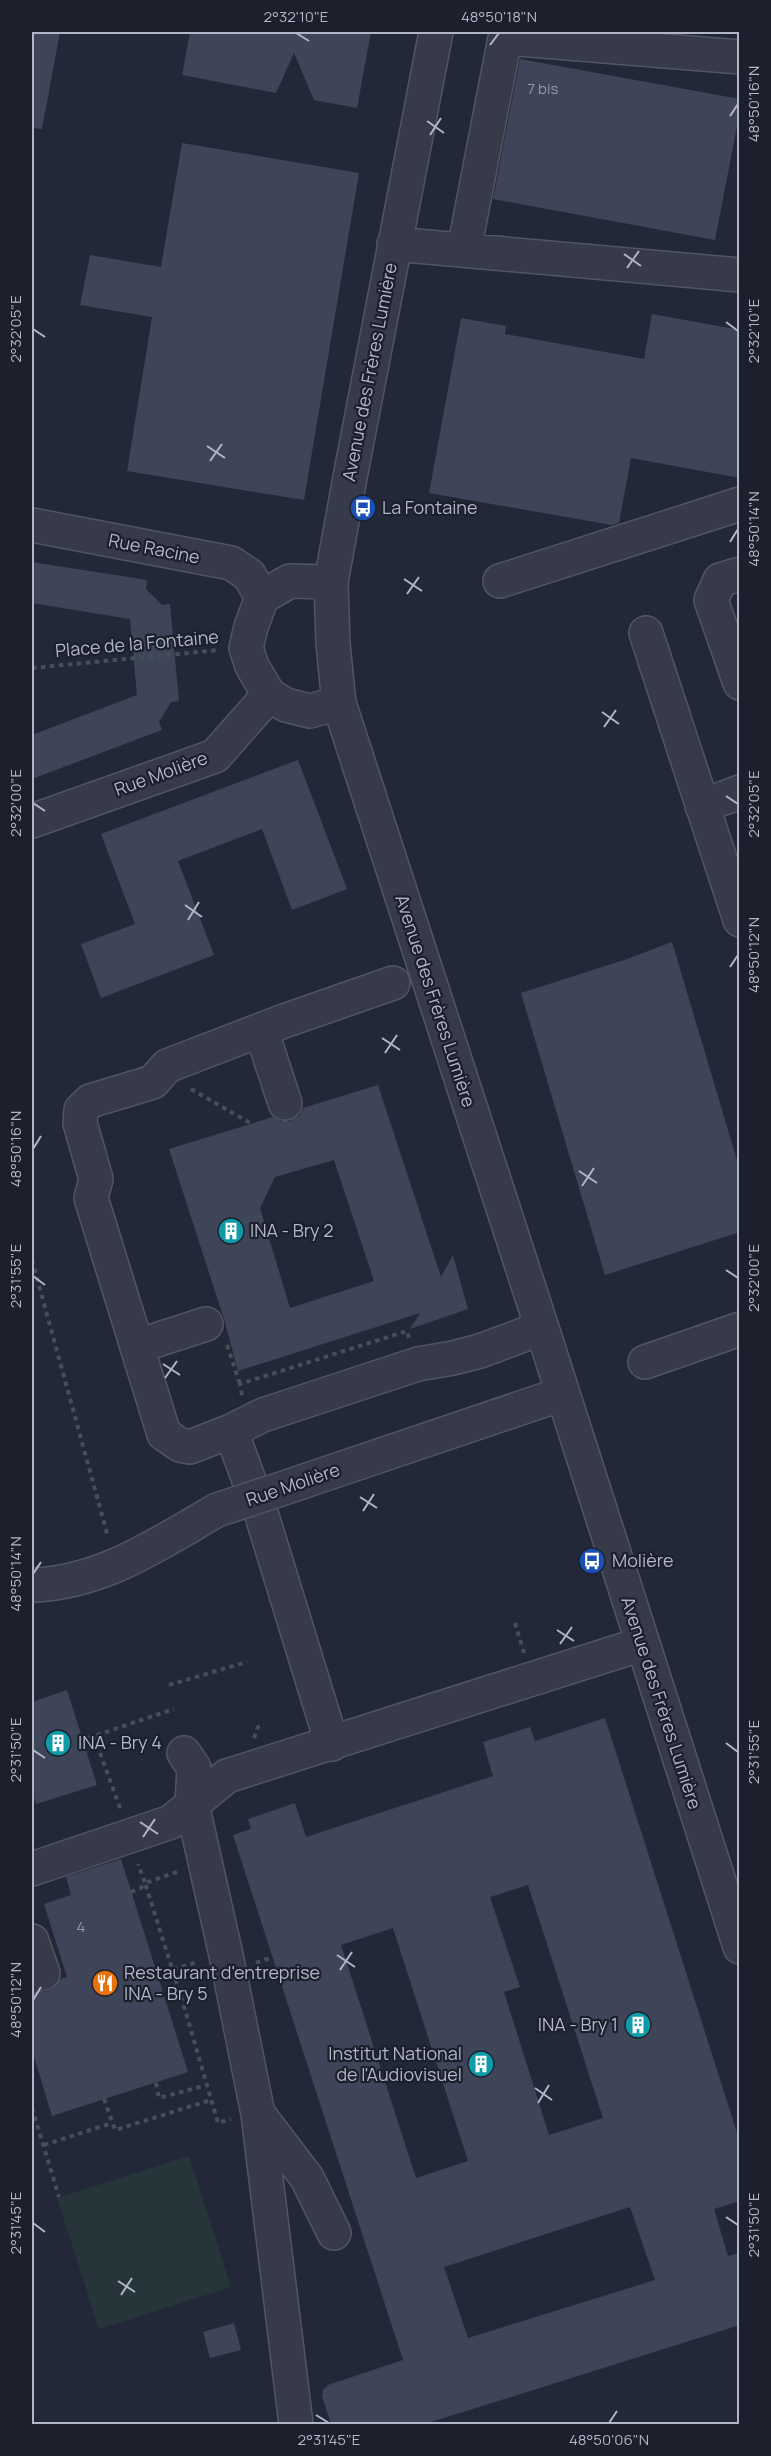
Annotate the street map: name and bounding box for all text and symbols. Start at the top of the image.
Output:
text: 2°32'10"E [264,6,328,27]
text: 48°50'18"N [461,6,537,27]
text: 48°50'16"N [743,66,764,142]
house number: 7 bis [528,78,559,99]
street label: Avenue des Frères Lumière [336,260,402,483]
text: 2°32'05"E [5,295,26,363]
text: 2°32'10"E [743,299,764,363]
text: 48°50'14"N [743,491,764,567]
bus stop icon: La Fontaine [348,493,378,523]
place label: La Fontaine [382,495,478,519]
street label: Rue Racine [106,527,202,569]
street label: Place de la Fontaine [54,624,220,662]
street label: Rue Molière [111,745,211,801]
text: 2°32'00"E [5,769,26,837]
text: 2°32'05"E [743,770,764,838]
street label: Avenue des Frères Lumière [390,891,482,1110]
text: 48°50'12"N [743,917,764,993]
text: 48°50'16"N [5,1111,26,1187]
building icon: INA - Bry 2 [216,1216,246,1246]
place label: INA - Bry 2 [250,1218,333,1242]
text: 2°31'55"E [5,1244,26,1308]
text: 2°32'00"E [743,1244,764,1312]
street label: Rue Molière [243,1457,343,1511]
text: 48°50'14"N [5,1536,26,1612]
bus stop icon: Molière [577,1546,607,1576]
place label: Molière [612,1548,674,1572]
street label: Avenue des Frères Lumière [616,1593,708,1812]
text: 2°31'50"E [5,1718,26,1782]
text: 2°31'55"E [743,1720,764,1784]
building icon: INA - Bry 4 [43,1728,73,1758]
place label: INA - Bry 4 [78,1730,162,1754]
house number: 4 [77,1916,86,1937]
place label: Restaurant d'entreprise INA - Bry 5 [124,1960,320,2005]
text: 48°50'12"N [5,1962,26,2038]
restaurant icon: Restaurant d'entreprise INA - Bry 5 [90,1968,120,1998]
building icon: INA - Bry 1 [623,2010,653,2040]
place label: INA - Bry 1 [538,2012,618,2036]
place label: Institut National de l'Audiovisuel [328,2041,462,2086]
building icon: Institut National de l'Audiovisuel [466,2049,496,2079]
text: 2°31'45"E [5,2192,26,2254]
text: 2°31'50"E [743,2193,764,2257]
text: 2°31'45"E [298,2429,360,2450]
text: 48°50'06"N [569,2429,649,2450]

